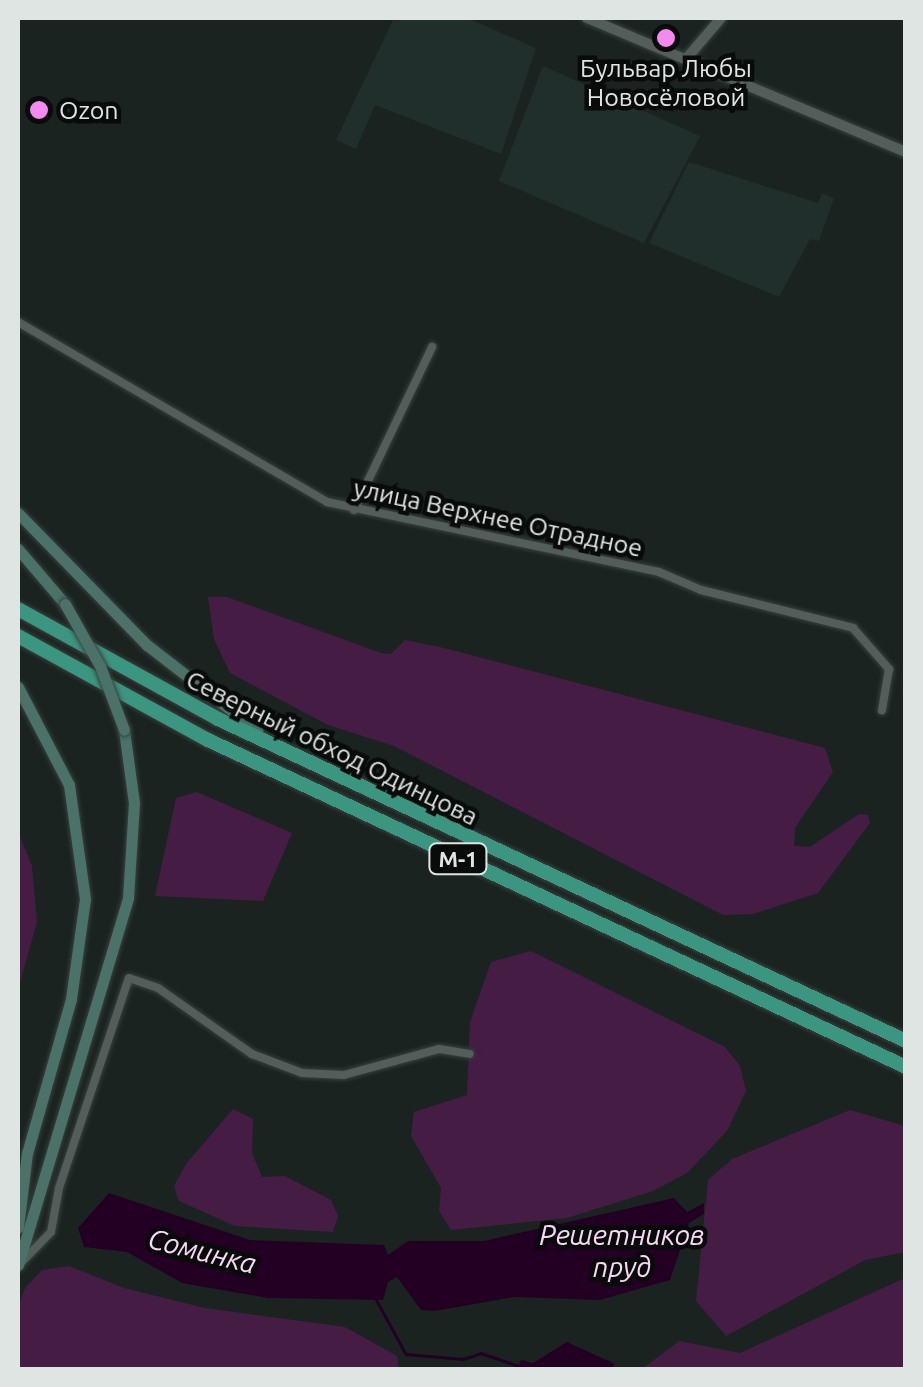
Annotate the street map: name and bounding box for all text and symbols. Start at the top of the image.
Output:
marker: Бульвар Любы Новосёловой [655,27,677,49]
place label: Бульвар Любы Новосёловой [580,54,752,113]
place label: Ozon [59,95,119,125]
marker: Ozon [28,99,50,121]
street label: улица Верхнее Отрадное [351,473,645,563]
street label: Северный обход Одинцова [181,664,483,832]
road number: М-1 [428,842,488,876]
water label: Решетников пруд [539,1218,705,1284]
water label: Соминка [144,1221,260,1281]

